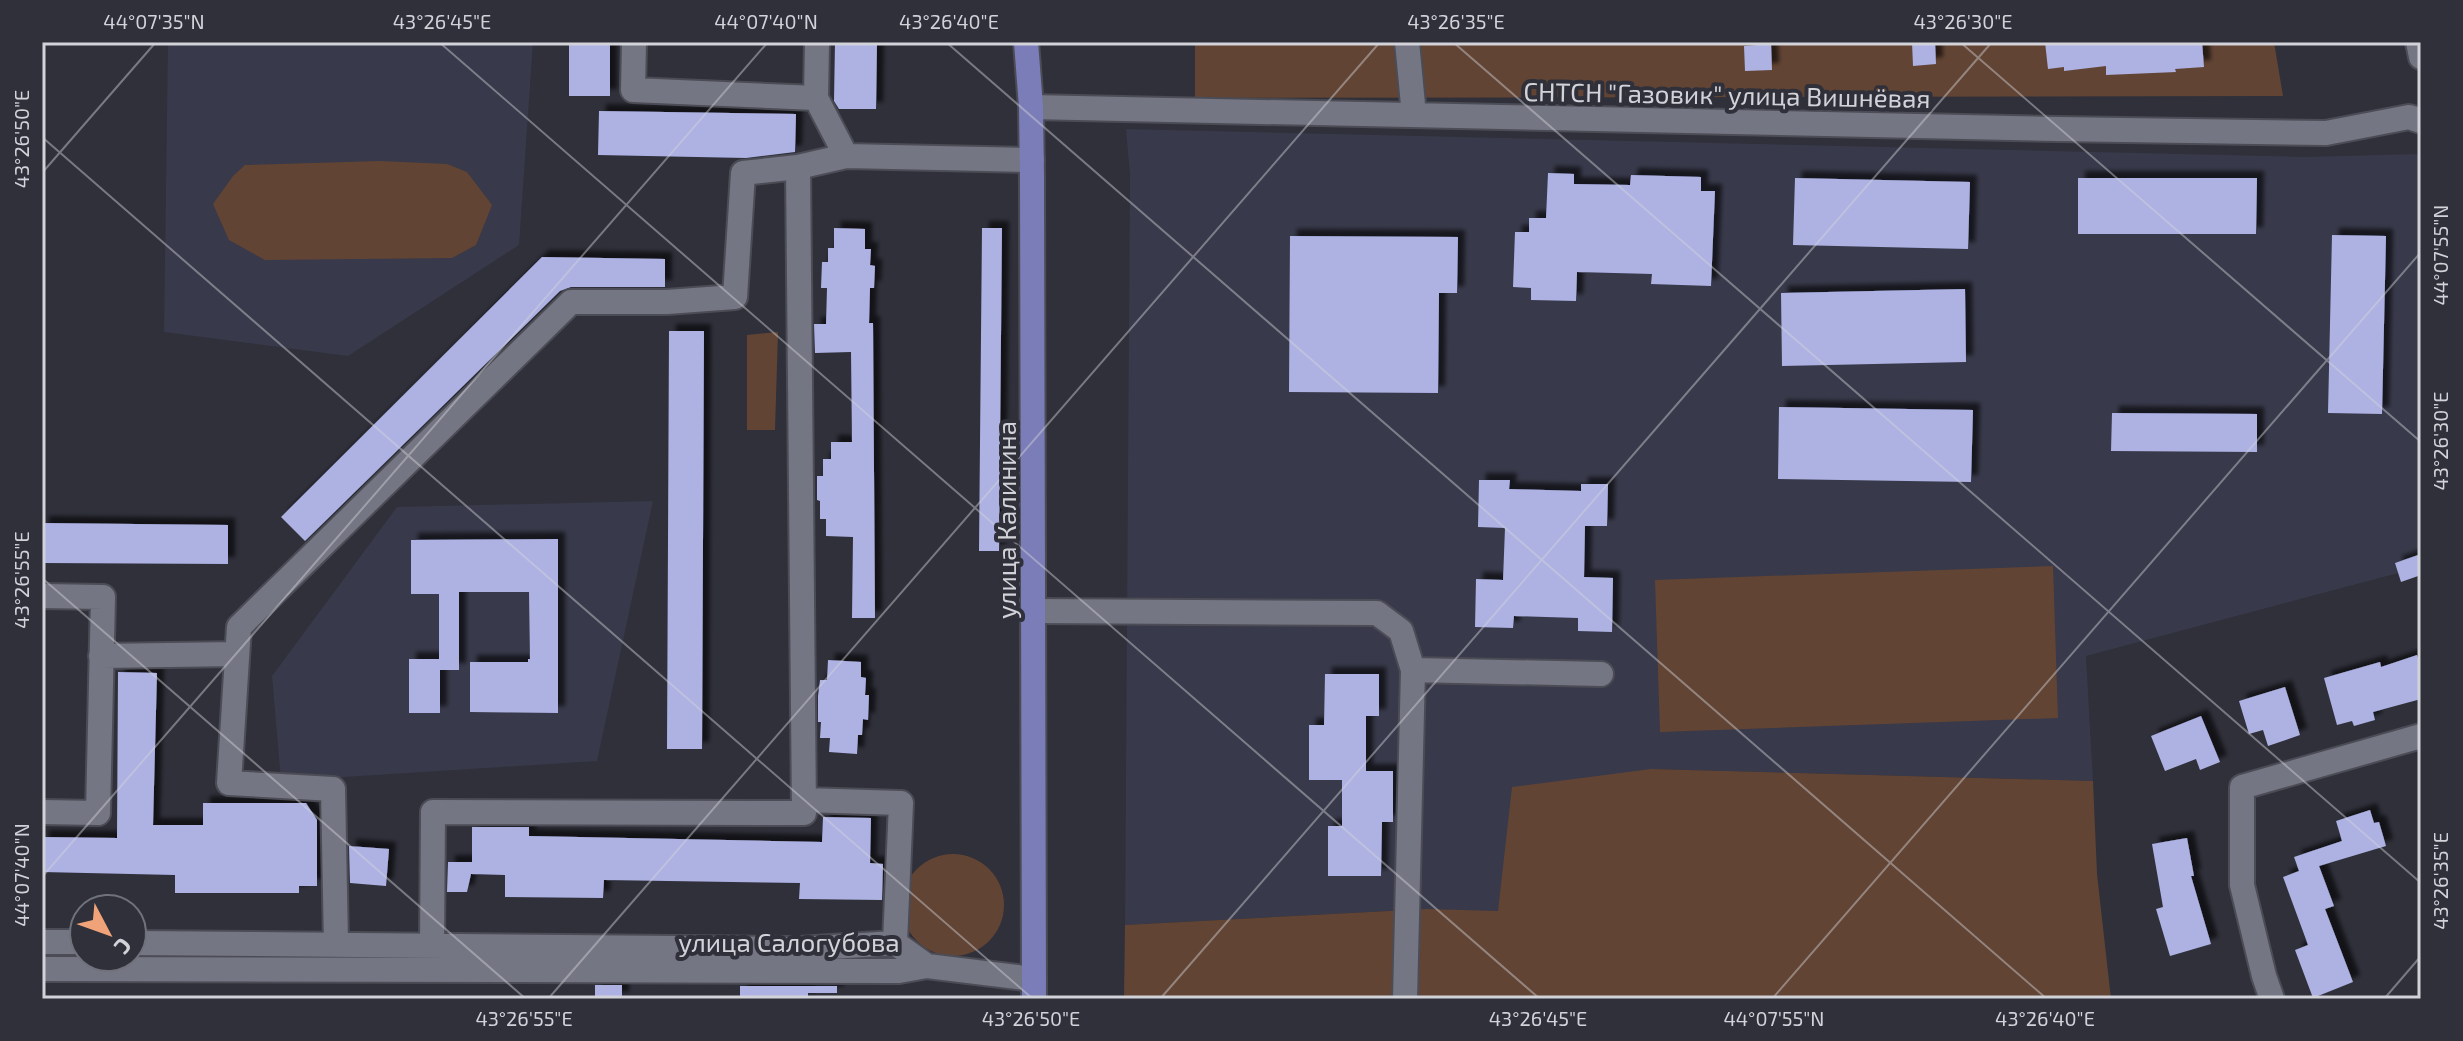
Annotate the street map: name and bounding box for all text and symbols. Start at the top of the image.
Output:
text: 44°07'35"N [103,9,205,33]
text: 43°26'45"E [393,9,491,33]
text: 44°07'40"N [714,9,818,33]
text: 43°26'40"E [899,9,999,33]
text: 43°26'35"E [1407,9,1505,33]
text: 43°26'30"E [1914,9,2012,33]
street label: СНТСН "Газовик" улица Вишнёвая [1523,75,1931,114]
text: 43°26'50"E [9,90,33,188]
text: 44°07'55"N [2428,205,2452,305]
text: 43°26'30"E [2428,392,2452,490]
street label: улица Калинина [990,421,1022,619]
text: 43°26'55"E [9,531,33,629]
text: 44°07'40"N [9,823,33,927]
text: 43°26'35"E [2428,832,2452,930]
north arrow [68,893,148,973]
street label: улица Салогубова [678,926,900,958]
text: С [110,933,138,960]
text: 43°26'55"E [475,1006,573,1030]
text: 43°26'50"E [982,1006,1080,1030]
text: 43°26'45"E [1489,1006,1587,1030]
text: 44°07'55"N [1724,1006,1824,1030]
text: 43°26'40"E [1995,1006,2095,1030]

